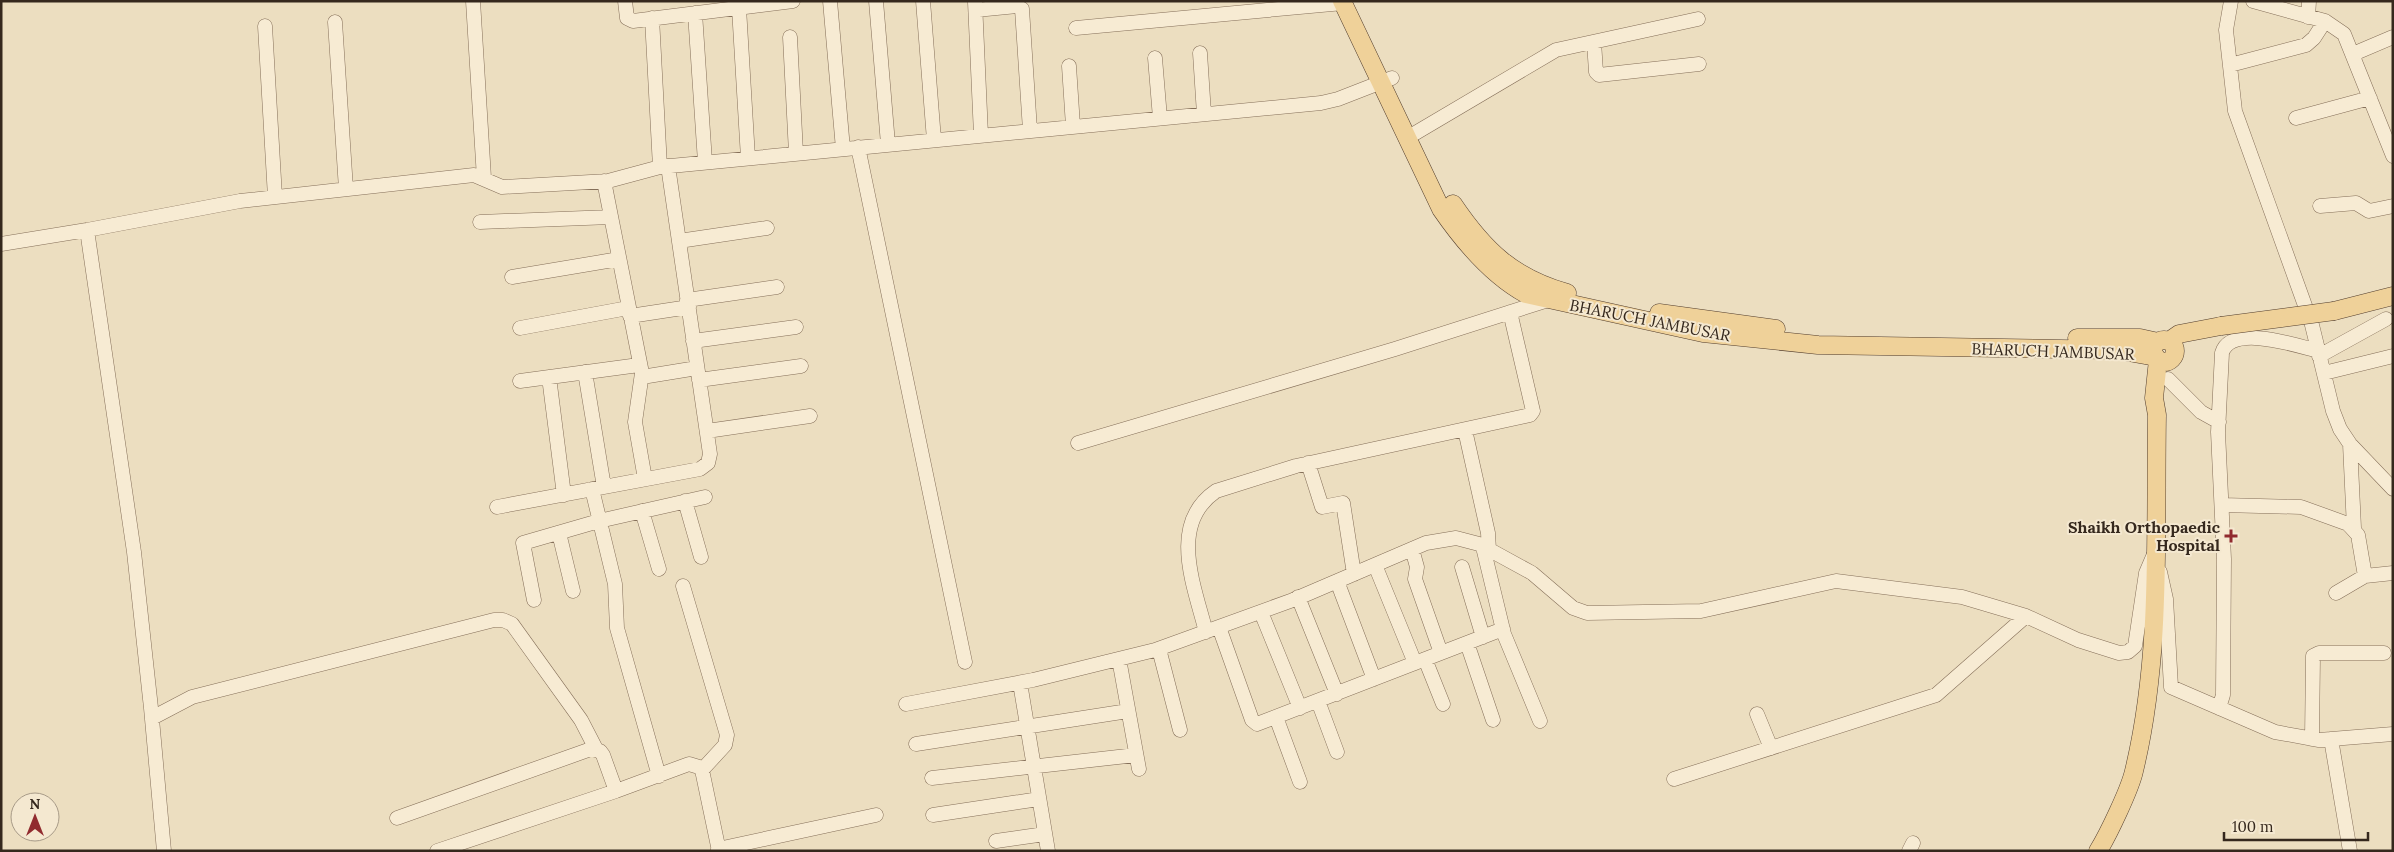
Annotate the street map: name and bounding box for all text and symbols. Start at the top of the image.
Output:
street label: BHARUCH JAMBUSAR [1568,295,1733,346]
street label: BHARUCH JAMBUSAR [1971,338,2136,364]
place label: Shaikh Orthopaedic Hospital [2068,517,2221,555]
marker: Shaikh Orthopaedic Hospital [2224,529,2238,543]
north arrow [10,792,60,842]
text: N [30,795,41,813]
scale bar [2224,810,2368,842]
text: 100 m [2232,817,2273,836]

